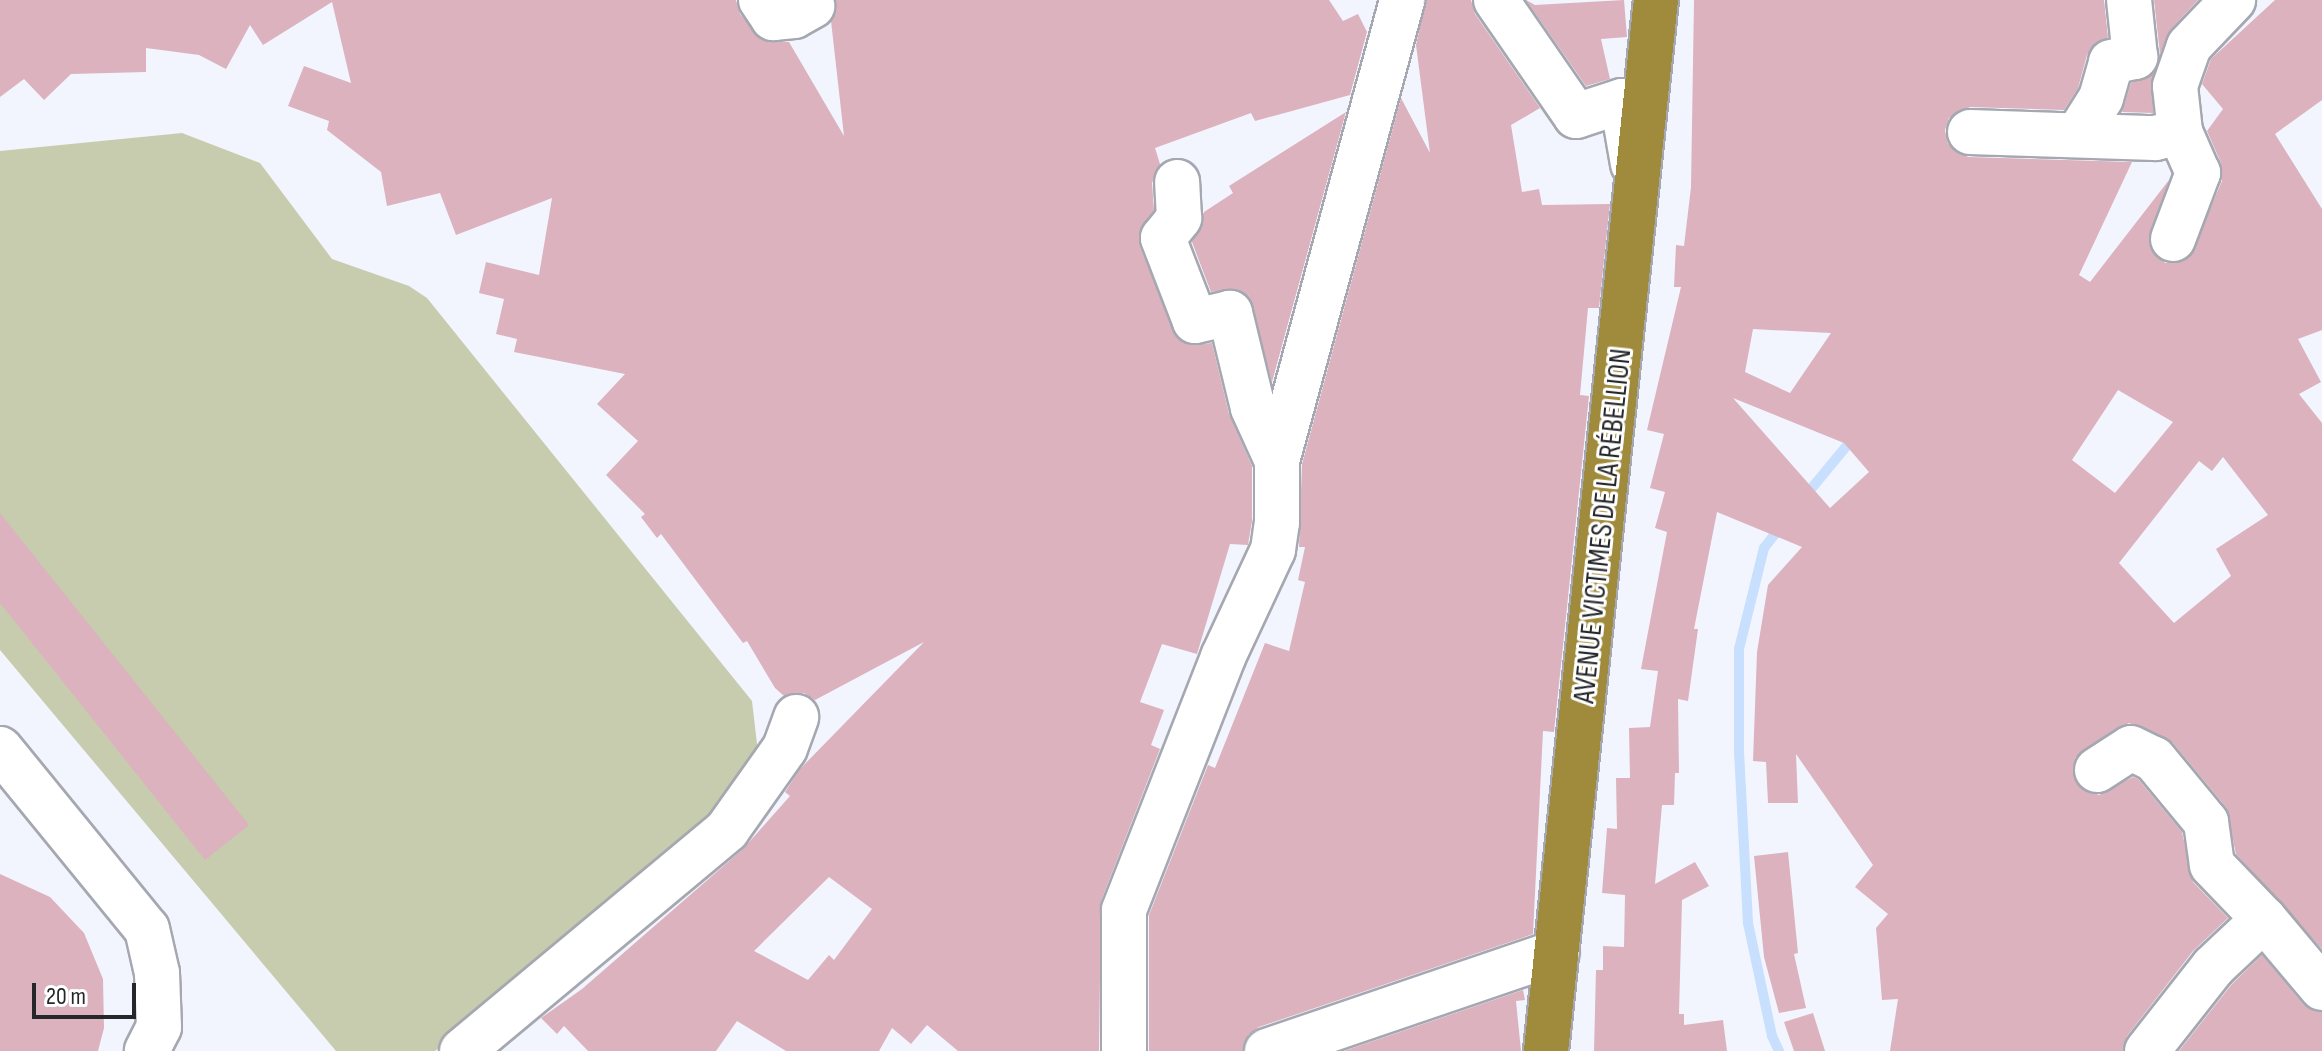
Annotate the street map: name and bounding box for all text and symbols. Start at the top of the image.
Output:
street label: AVENUE VICTIMES DE LA RÉBELLION [1566,347,1640,705]
scale bar [36,967,140,1017]
text: 20 m [46,982,86,1011]

